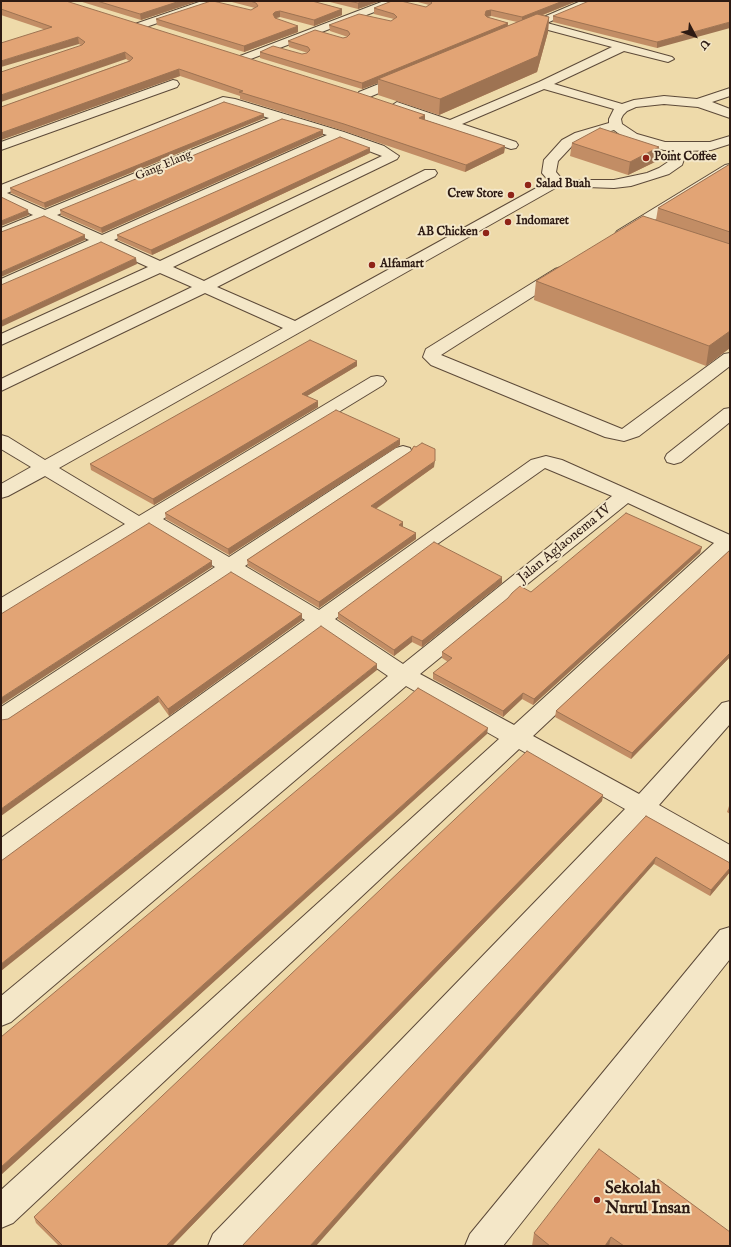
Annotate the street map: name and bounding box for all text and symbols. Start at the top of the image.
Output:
north arrow [675,16,715,56]
text: U [696,36,712,52]
street label: Gang Elang [134,148,194,184]
place label: Point Coffee [654,151,717,165]
marker: Point Coffee [641,153,651,163]
place label: Salad Buah [536,178,591,192]
marker: Salad Buah [523,180,533,190]
place label: Crew Store [447,188,503,202]
marker: Crew Store [506,190,516,200]
place label: Indomaret [516,215,569,229]
marker: Indomaret [503,217,513,227]
place label: AB Chicken [418,226,478,240]
marker: AB Chicken [481,228,491,238]
place label: Alfamart [380,258,424,272]
marker: Alfamart [367,260,377,270]
street label: Jalan Aglaonema IV [515,501,615,587]
place label: Sekolah Nurul Insan [605,1180,690,1220]
marker: Sekolah Nurul Insan [592,1195,602,1205]

